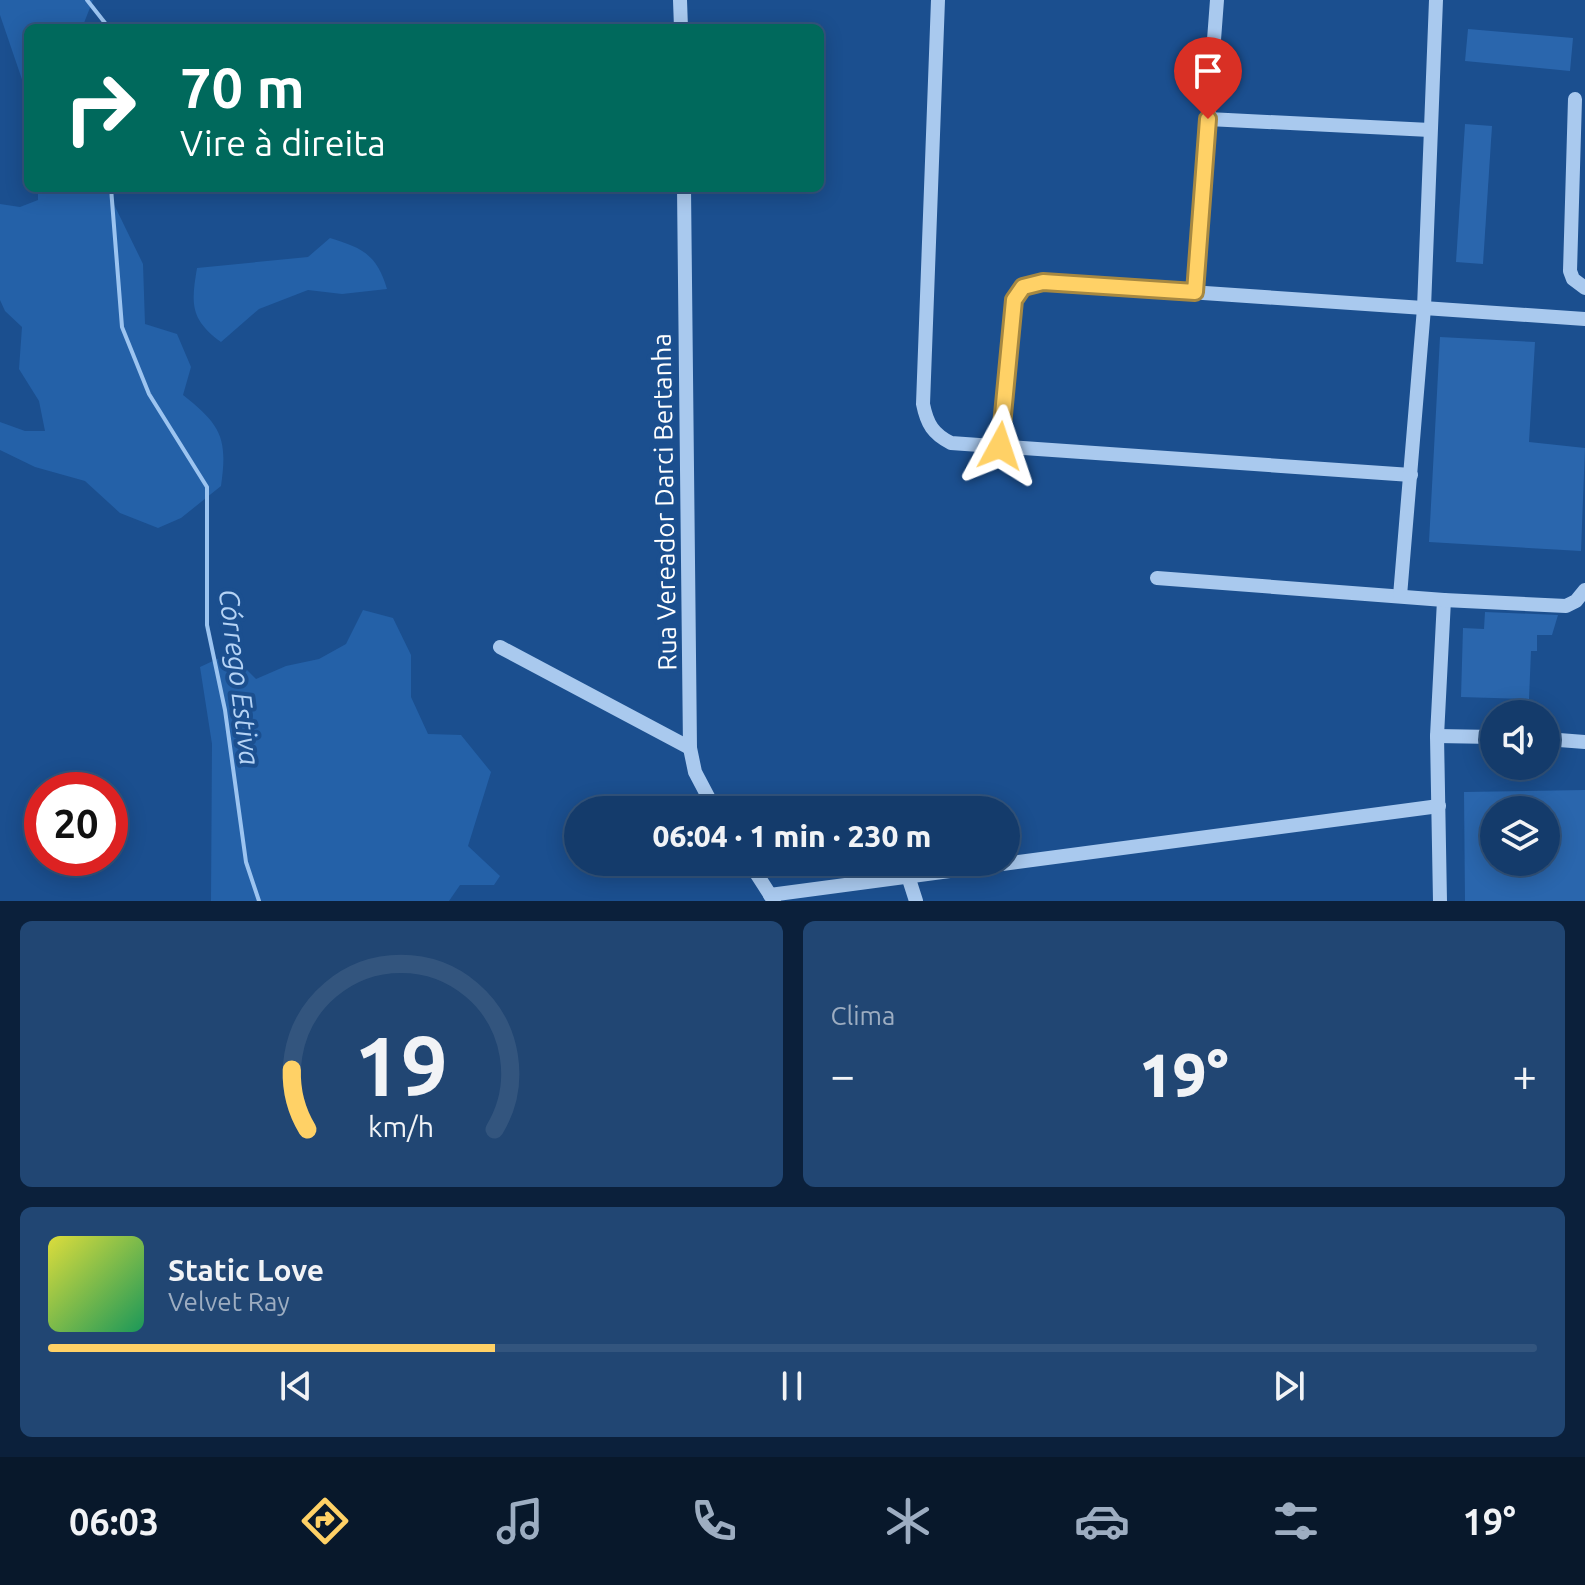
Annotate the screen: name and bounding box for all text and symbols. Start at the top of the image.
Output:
pin [1174,37,1242,119]
icon: arrive [1186,49,1230,93]
icon: right [48,56,152,160]
text: 70 m [180,56,305,119]
text: Vire à direita [180,122,386,163]
street label: Rua Vereador Darci Bertanha [647,333,681,671]
position arrow [958,404,1042,488]
water label: Córrego Estiva [214,587,266,767]
map controls [1480,700,1560,876]
button: sound [1480,700,1560,780]
speed limit sign: 20 [24,772,128,876]
button: layers [1480,796,1560,876]
text: 06:04 · 1 min · 230 m [653,819,931,853]
text: Clima [831,1001,895,1030]
text: 19 [354,1018,448,1112]
text: 19° [1139,1041,1228,1108]
text: − [831,1050,855,1099]
text: + [1512,1050,1537,1099]
text: km/h [368,1110,434,1142]
text: Static Love [168,1253,324,1287]
text: Velvet Ray [168,1287,290,1316]
icon: previous [274,1364,318,1408]
icon: pause [770,1364,814,1408]
icon: next [1267,1364,1311,1408]
icon: directions [297,1493,353,1549]
icon: music [492,1493,548,1549]
icon: phone [686,1493,742,1549]
icon: climate [880,1493,936,1549]
icon: car [1074,1493,1130,1549]
icon: filters [1268,1493,1324,1549]
text: 06:03 [69,1501,159,1542]
text: 19° [1462,1501,1516,1542]

